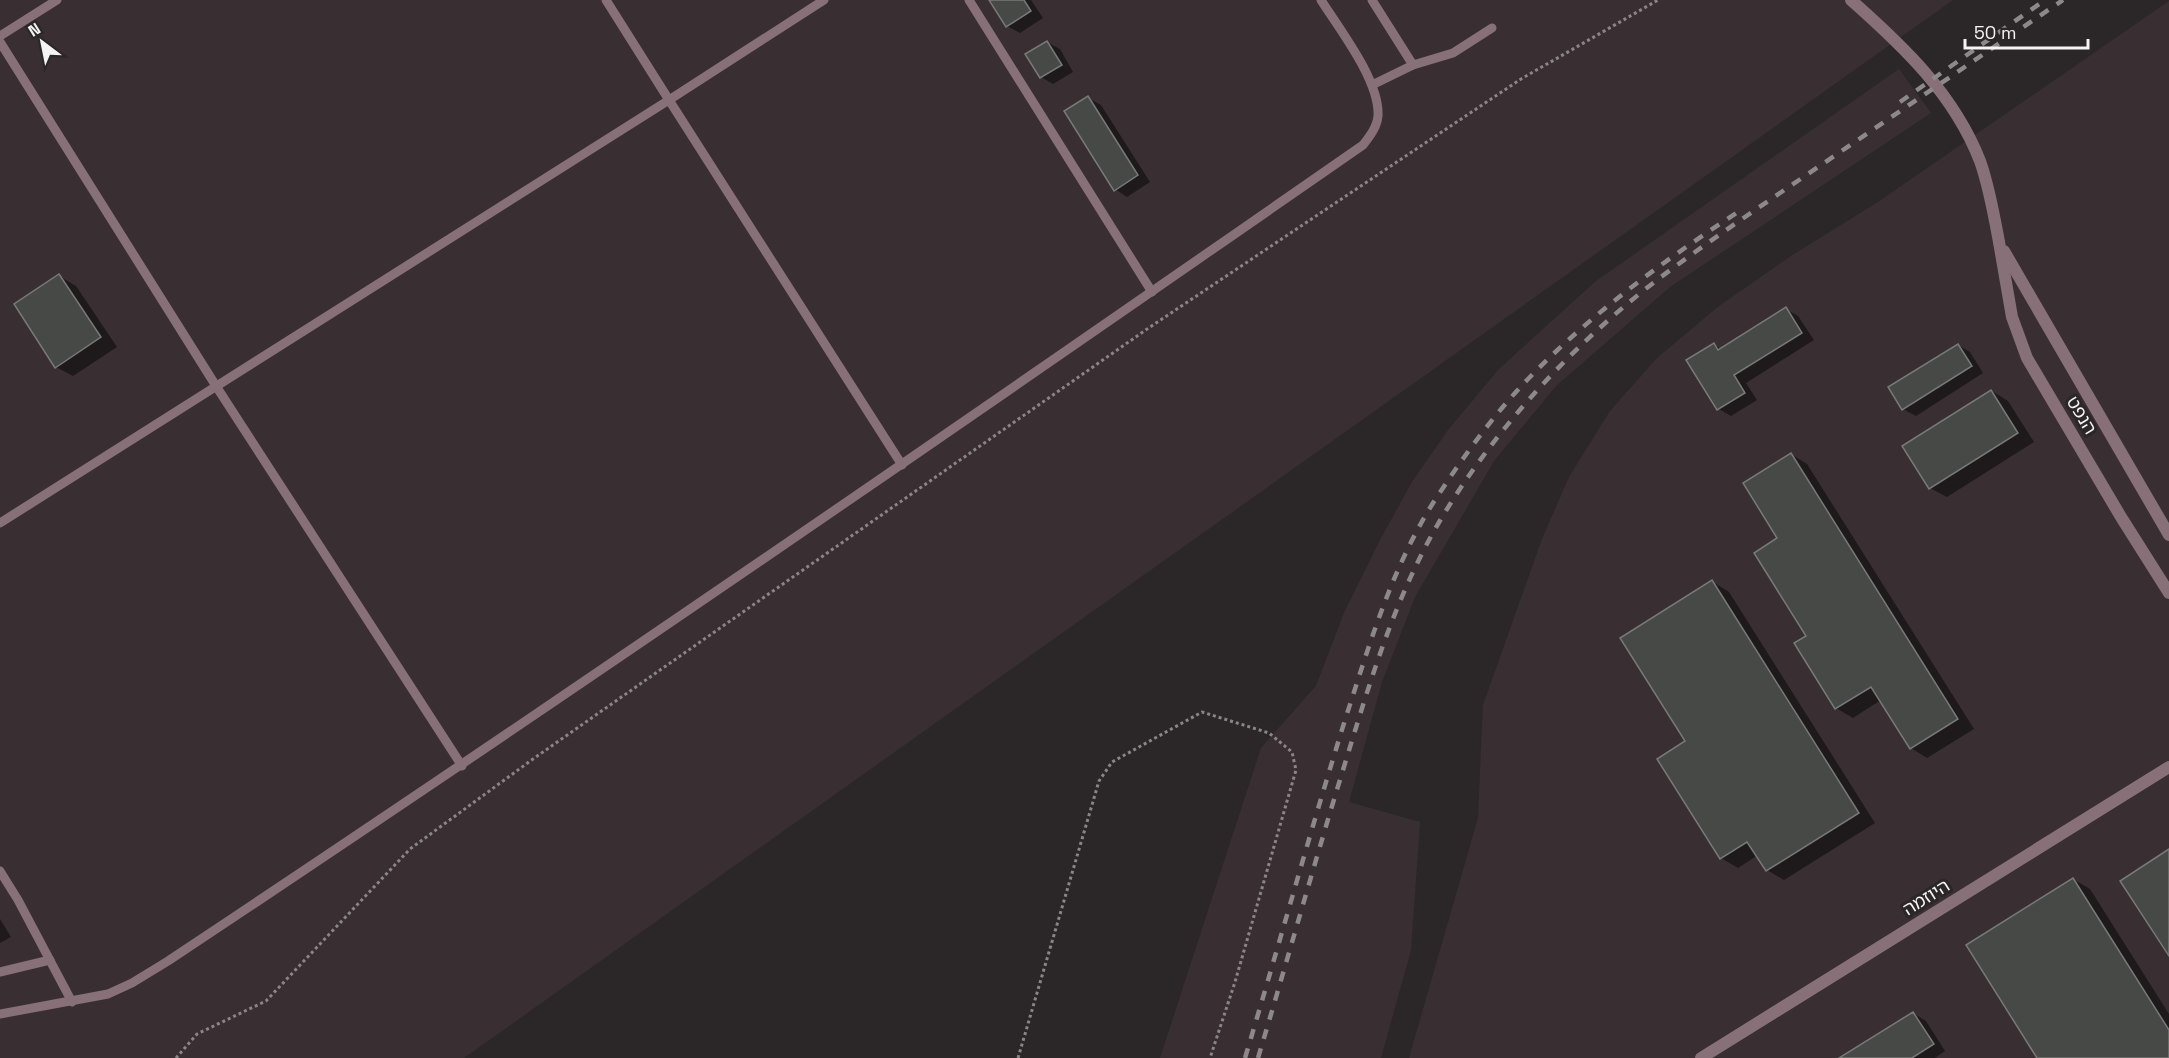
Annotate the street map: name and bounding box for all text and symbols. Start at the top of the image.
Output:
north arrow [12,12,72,72]
scale bar [1965,12,2088,50]
text: N [24,18,44,41]
text: 50 m [1974,21,2016,44]
street label: הנפט [2062,392,2102,438]
street label: היוזמה [1898,874,1954,920]

